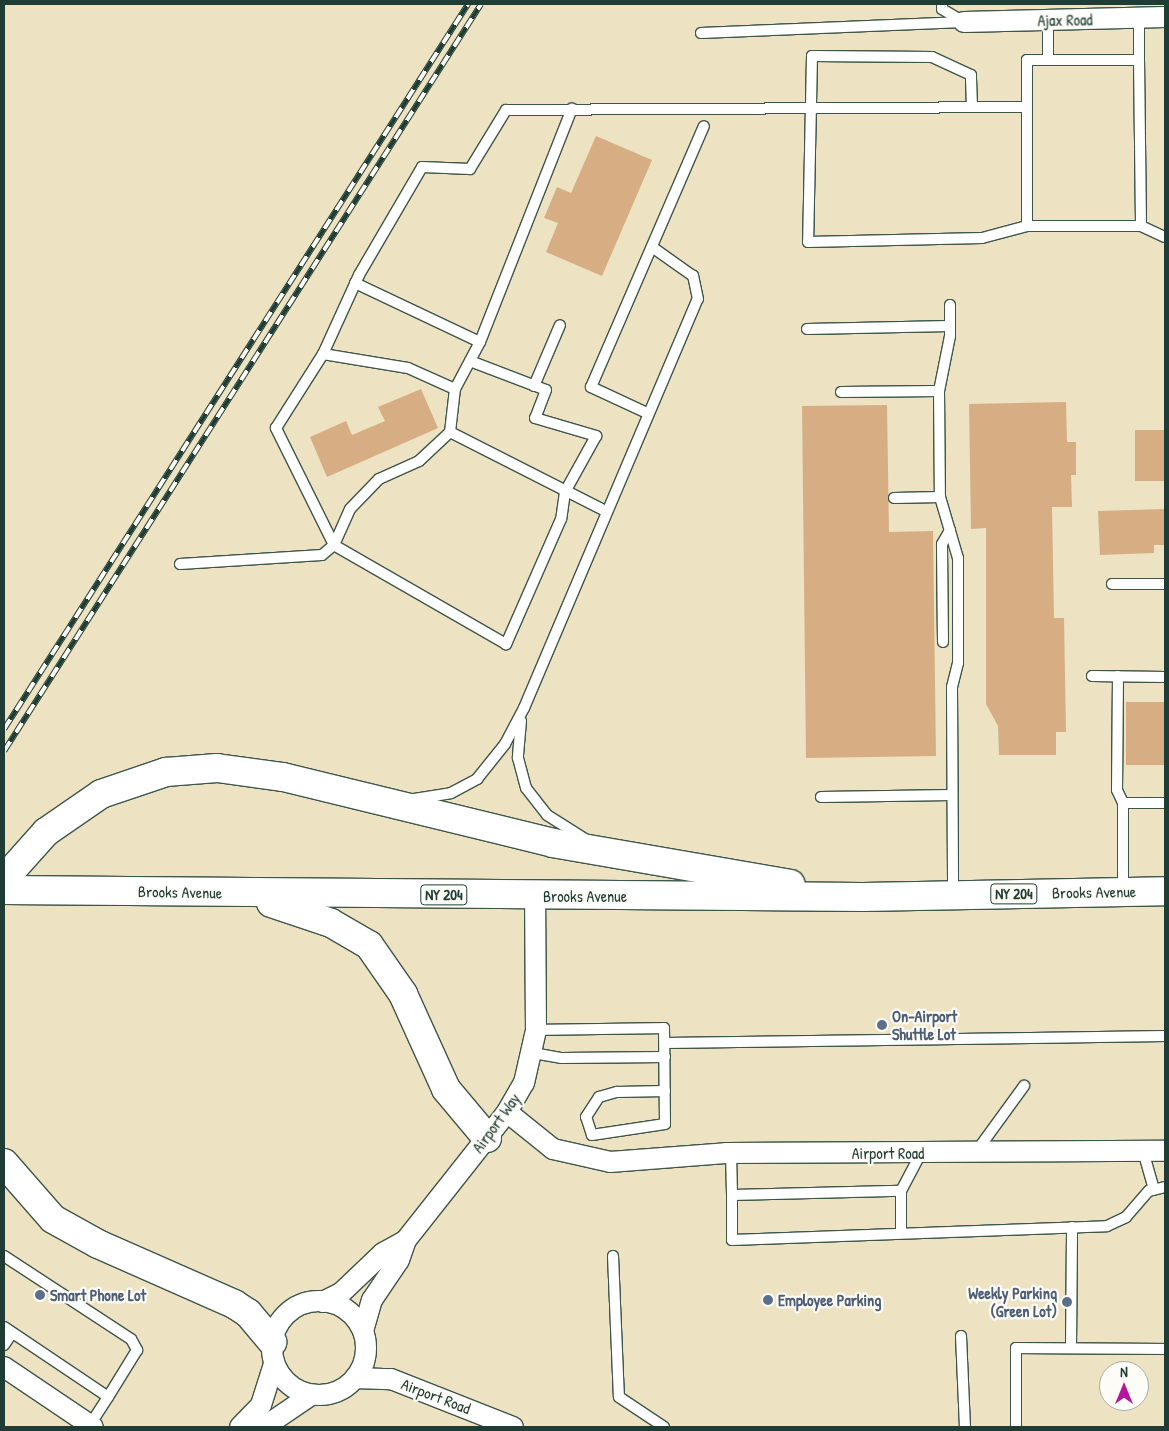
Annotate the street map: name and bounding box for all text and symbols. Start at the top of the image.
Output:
street label: Ajax Road [1037,10,1093,30]
street label: Brooks Avenue [138,882,222,902]
road number: NY 204 [420,882,468,908]
road number: NY 204 [990,882,1038,906]
street label: Brooks Avenue [1052,882,1136,902]
street label: Brooks Avenue [543,886,627,906]
place label: On-Airport Shuttle Lot [892,1006,957,1044]
marker: On-Airport Shuttle Lot [876,1019,888,1031]
street label: Airport Way [468,1089,524,1157]
street label: Airport Road [852,1143,924,1163]
place label: Weekly Parking (Green Lot) [968,1283,1057,1321]
place label: Smart Phone Lot [50,1285,146,1305]
marker: Smart Phone Lot [34,1289,46,1301]
place label: Employee Parking [778,1290,881,1310]
marker: Employee Parking [762,1294,774,1306]
marker: Weekly Parking (Green Lot) [1061,1296,1073,1308]
north arrow [1099,1361,1149,1411]
text: N [1120,1362,1128,1381]
street label: Airport Road [399,1374,473,1418]

